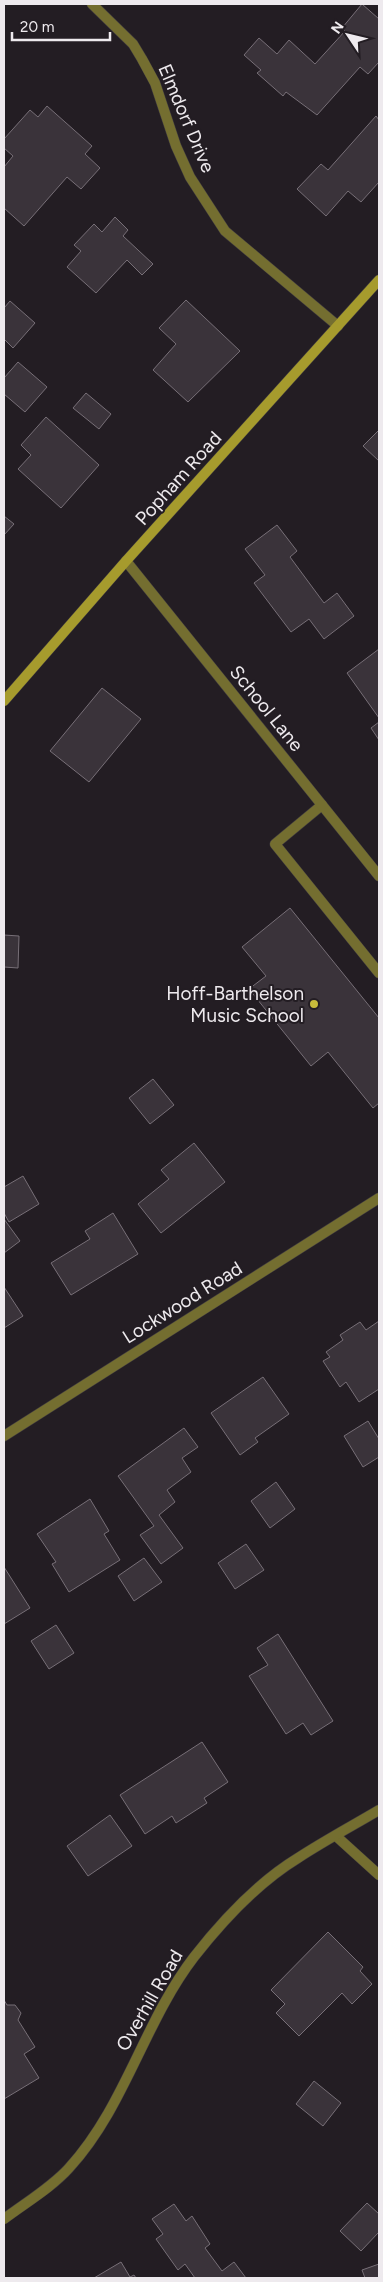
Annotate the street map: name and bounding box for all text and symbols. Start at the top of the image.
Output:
scale bar [12,10,110,42]
north arrow [323,10,373,60]
text: 20 m [20,18,54,36]
text: N [328,19,348,37]
street label: Elmdorf Drive [153,60,220,176]
street label: Popham Road [130,427,226,530]
street label: School Lane [225,661,308,756]
place label: Hoff-Barthelson Music School [166,982,304,1027]
marker: Hoff-Barthelson Music School [308,998,320,1010]
street label: Lockwood Road [118,1256,246,1348]
street label: Overhill Road [111,1946,188,2055]

